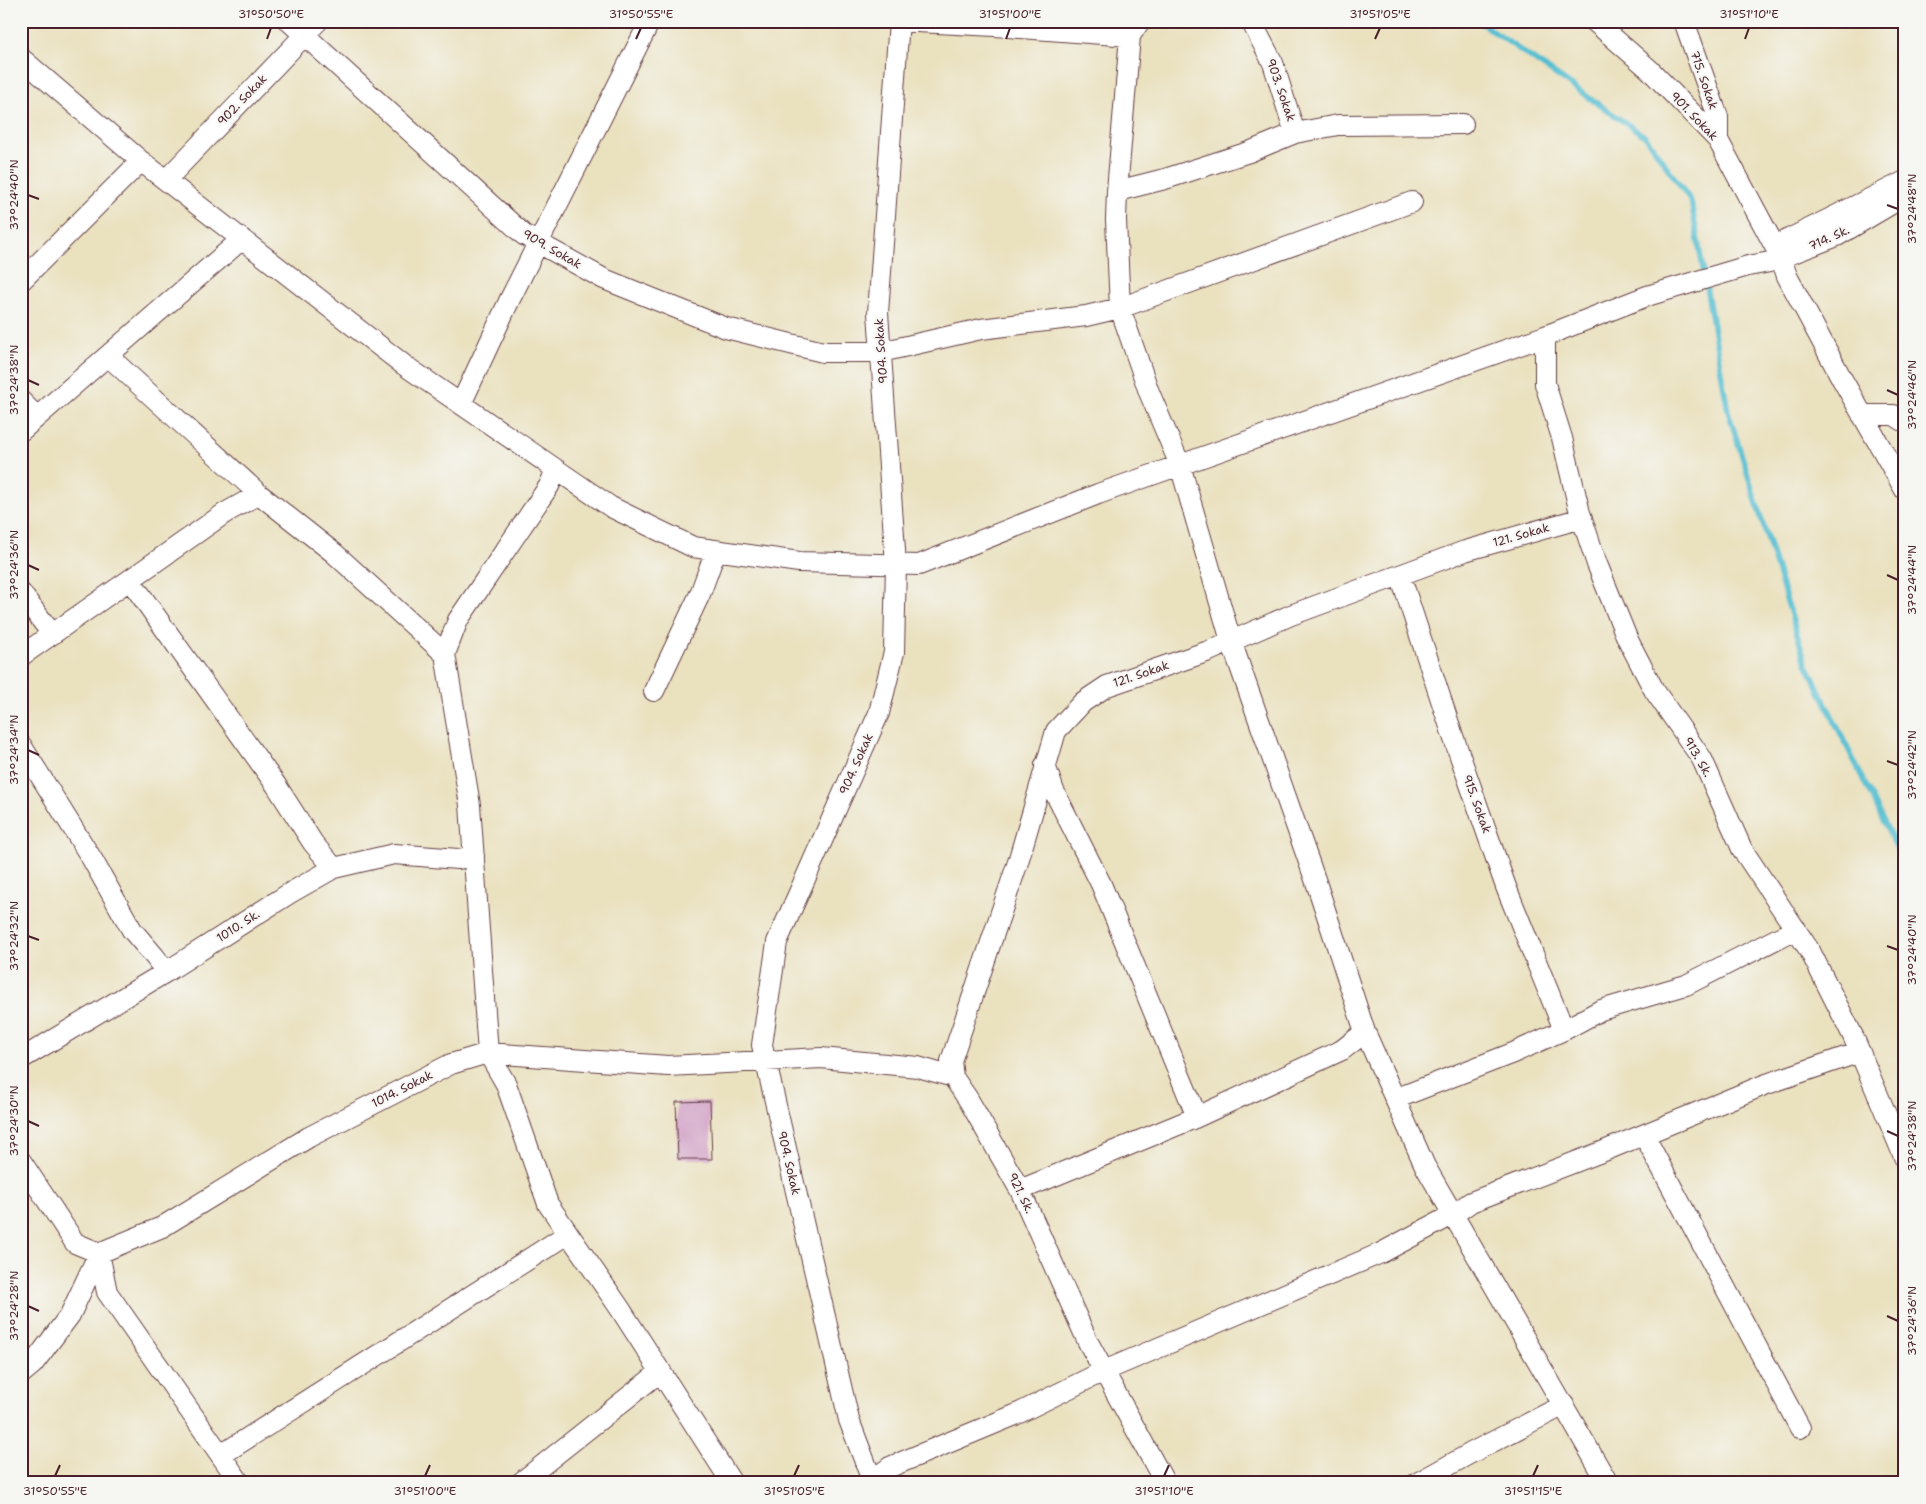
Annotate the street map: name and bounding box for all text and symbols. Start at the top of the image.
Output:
text: 31°50'50"E [238,6,304,22]
text: 31°50'55"E [609,6,673,22]
text: 31°51'00"E [979,6,1041,22]
text: 31°51'05"E [1349,6,1411,22]
text: 31°51'10"E [1719,6,1779,22]
street label: 715. Sokak [1686,48,1722,112]
street label: 903. Sokak [1263,56,1299,124]
street label: 902. Sokak [214,71,271,129]
street label: 901. Sokak [1667,88,1721,144]
text: 37°24'40"N [6,159,22,231]
text: 37°24'48"N [1904,174,1920,244]
street label: 714. Sk. [1806,222,1852,254]
street label: 909. Sokak [519,226,585,272]
street label: 904. Sokak [871,318,891,384]
text: 37°24'38"N [6,345,22,415]
text: 37°24'46"N [1904,360,1920,430]
street label: 121. Sokak [1491,519,1551,551]
text: 37°24'36"N [6,530,22,600]
text: 37°24'44"N [1904,545,1920,615]
street label: 121. Sokak [1111,657,1171,691]
text: 37°24'34"N [6,715,22,785]
text: 37°24'42"N [1904,730,1920,800]
street label: 904. Sokak [835,731,877,797]
street label: 913. Sk. [1680,734,1716,780]
street label: 915. Sokak [1459,772,1495,836]
text: 37°24'32"N [6,901,22,971]
street label: 1010. Sk. [213,906,263,946]
text: 37°24'40"N [1904,914,1920,986]
street label: 1014. Sokak [369,1067,435,1111]
text: 37°24'30"N [6,1085,22,1157]
text: 37°24'38"N [1904,1101,1920,1171]
street label: 904. Sokak [774,1129,804,1197]
street label: 921. Sk. [1004,1170,1038,1216]
text: 37°24'28"N [6,1271,22,1341]
text: 37°24'36"N [1904,1286,1920,1356]
text: 31°50'55"E [23,1483,87,1499]
text: 31°51'00"E [394,1483,456,1499]
text: 31°51'05"E [763,1483,825,1499]
text: 31°51'10"E [1134,1483,1194,1499]
text: 31°51'15"E [1504,1483,1562,1499]

